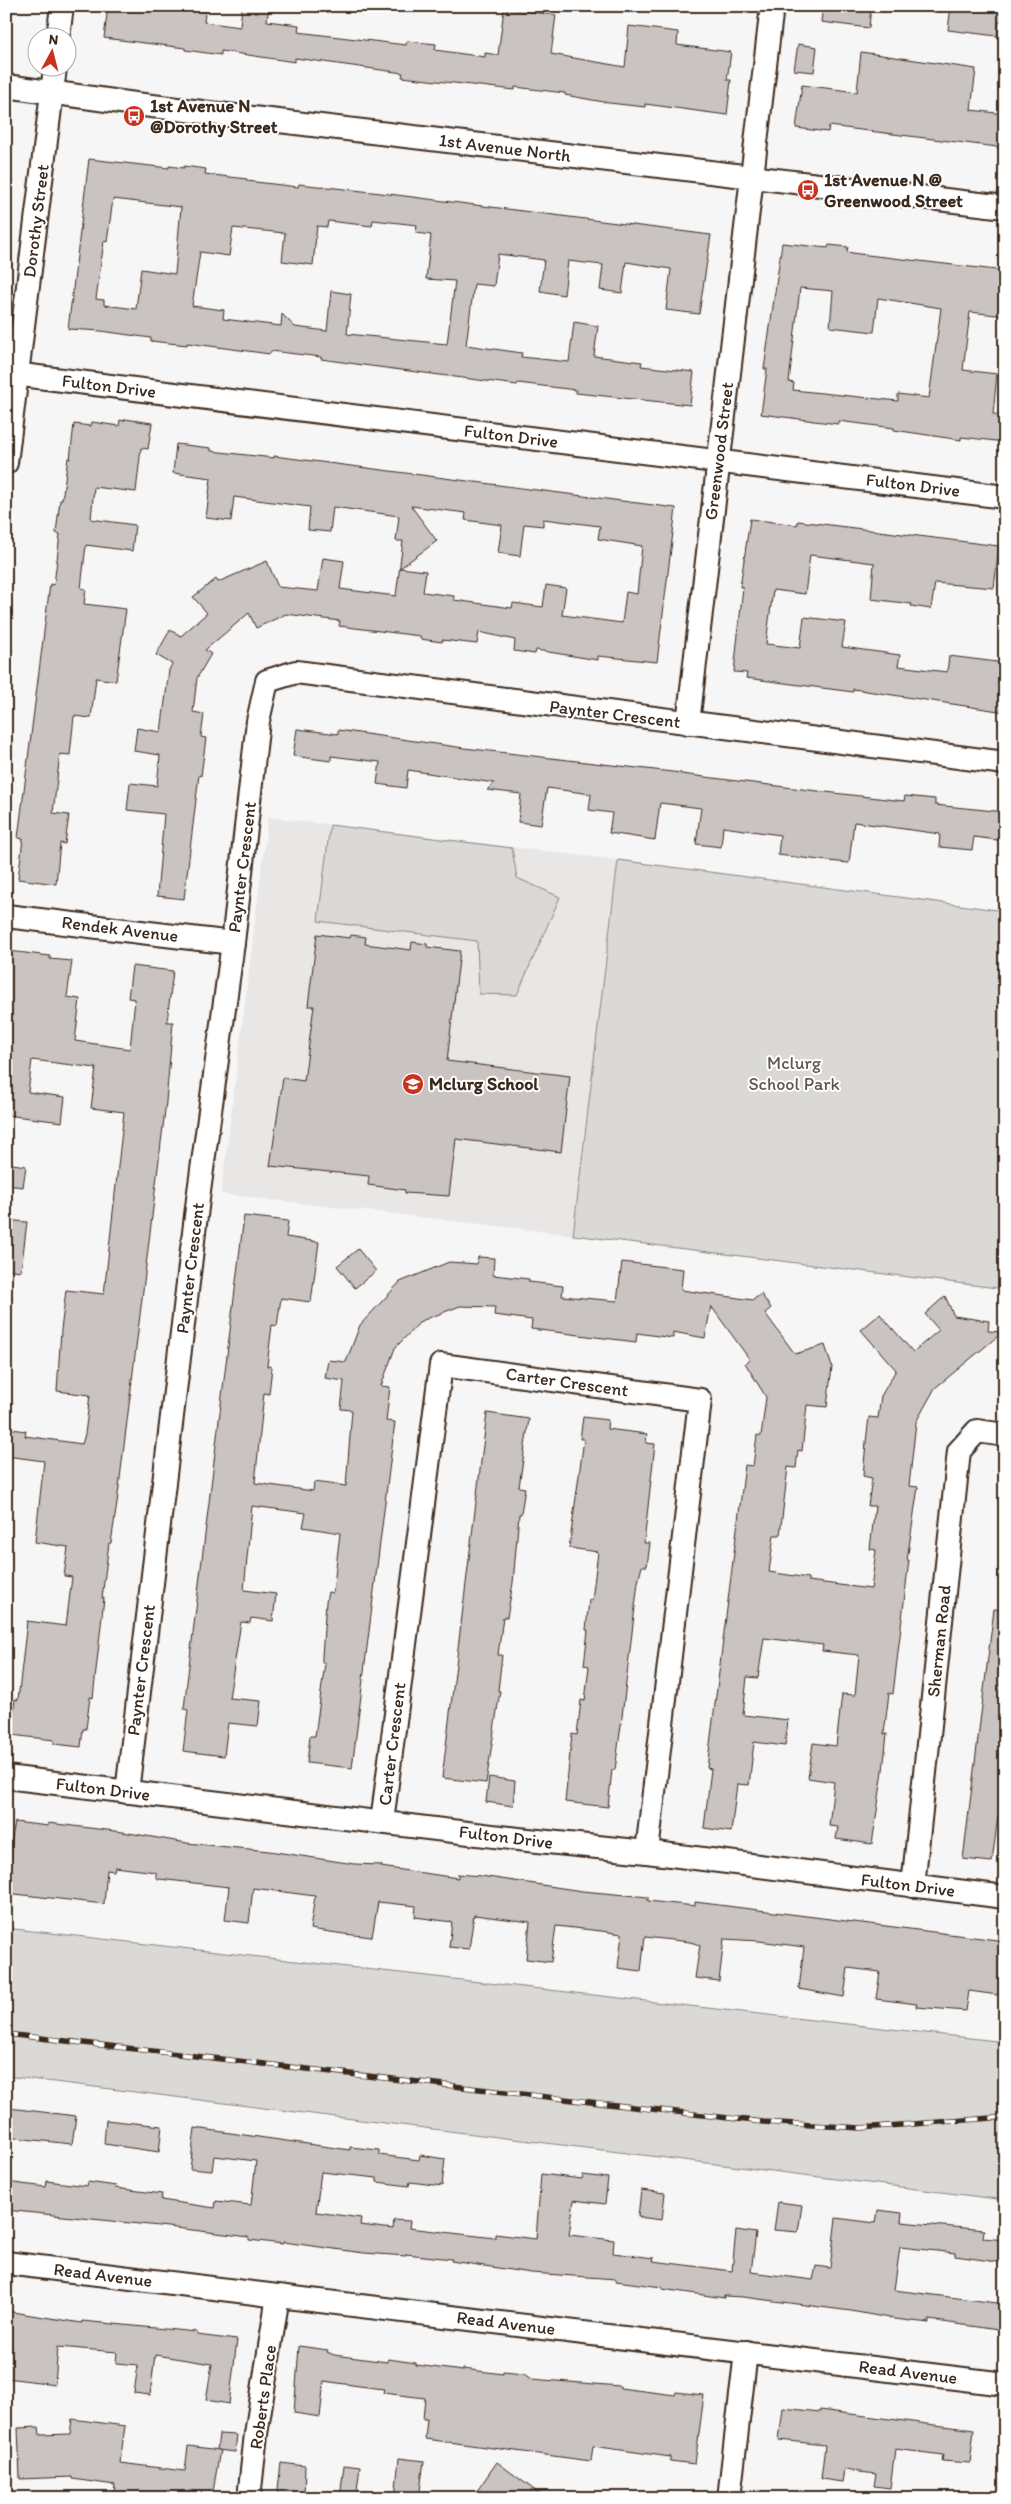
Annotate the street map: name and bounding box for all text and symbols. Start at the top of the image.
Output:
north arrow [28,28,78,78]
text: N [48,31,59,49]
place label: 1st Avenue N @Dorothy Street [150,95,278,138]
bus stop icon: 1st Avenue N @Dorothy Street [122,104,146,128]
street label: 1st Avenue North [438,129,573,167]
street label: Dorothy Street [18,163,54,279]
place label: 1st Avenue N @ Greenwood Street [824,169,963,212]
bus stop icon: 1st Avenue N @ Greenwood Street [796,178,820,202]
street label: Fulton Drive [61,369,157,403]
street label: Greenwood Street [700,381,738,521]
street label: Fulton Drive [463,419,559,453]
street label: Fulton Drive [865,468,961,502]
street label: Paynter Crescent [548,695,682,733]
street label: Paynter Crescent [223,800,261,934]
street label: Rendek Avenue [60,911,180,947]
park label: Mclurg School Park [748,1052,840,1095]
school or university icon: Mclurg School [401,1072,425,1096]
place label: Mclurg School [429,1073,539,1095]
street label: Paynter Crescent [171,1201,209,1335]
street label: Carter Crescent [504,1362,630,1402]
street label: Sherman Road [922,1584,956,1698]
street label: Paynter Crescent [122,1603,160,1737]
street label: Carter Crescent [374,1681,410,1807]
street label: Fulton Drive [55,1772,151,1806]
street label: Fulton Drive [458,1820,554,1854]
street label: Fulton Drive [860,1868,956,1902]
street label: Read Avenue [52,2258,154,2292]
street label: Read Avenue [455,2306,557,2340]
street label: Roberts Place [245,2343,281,2451]
street label: Read Avenue [857,2355,959,2389]

